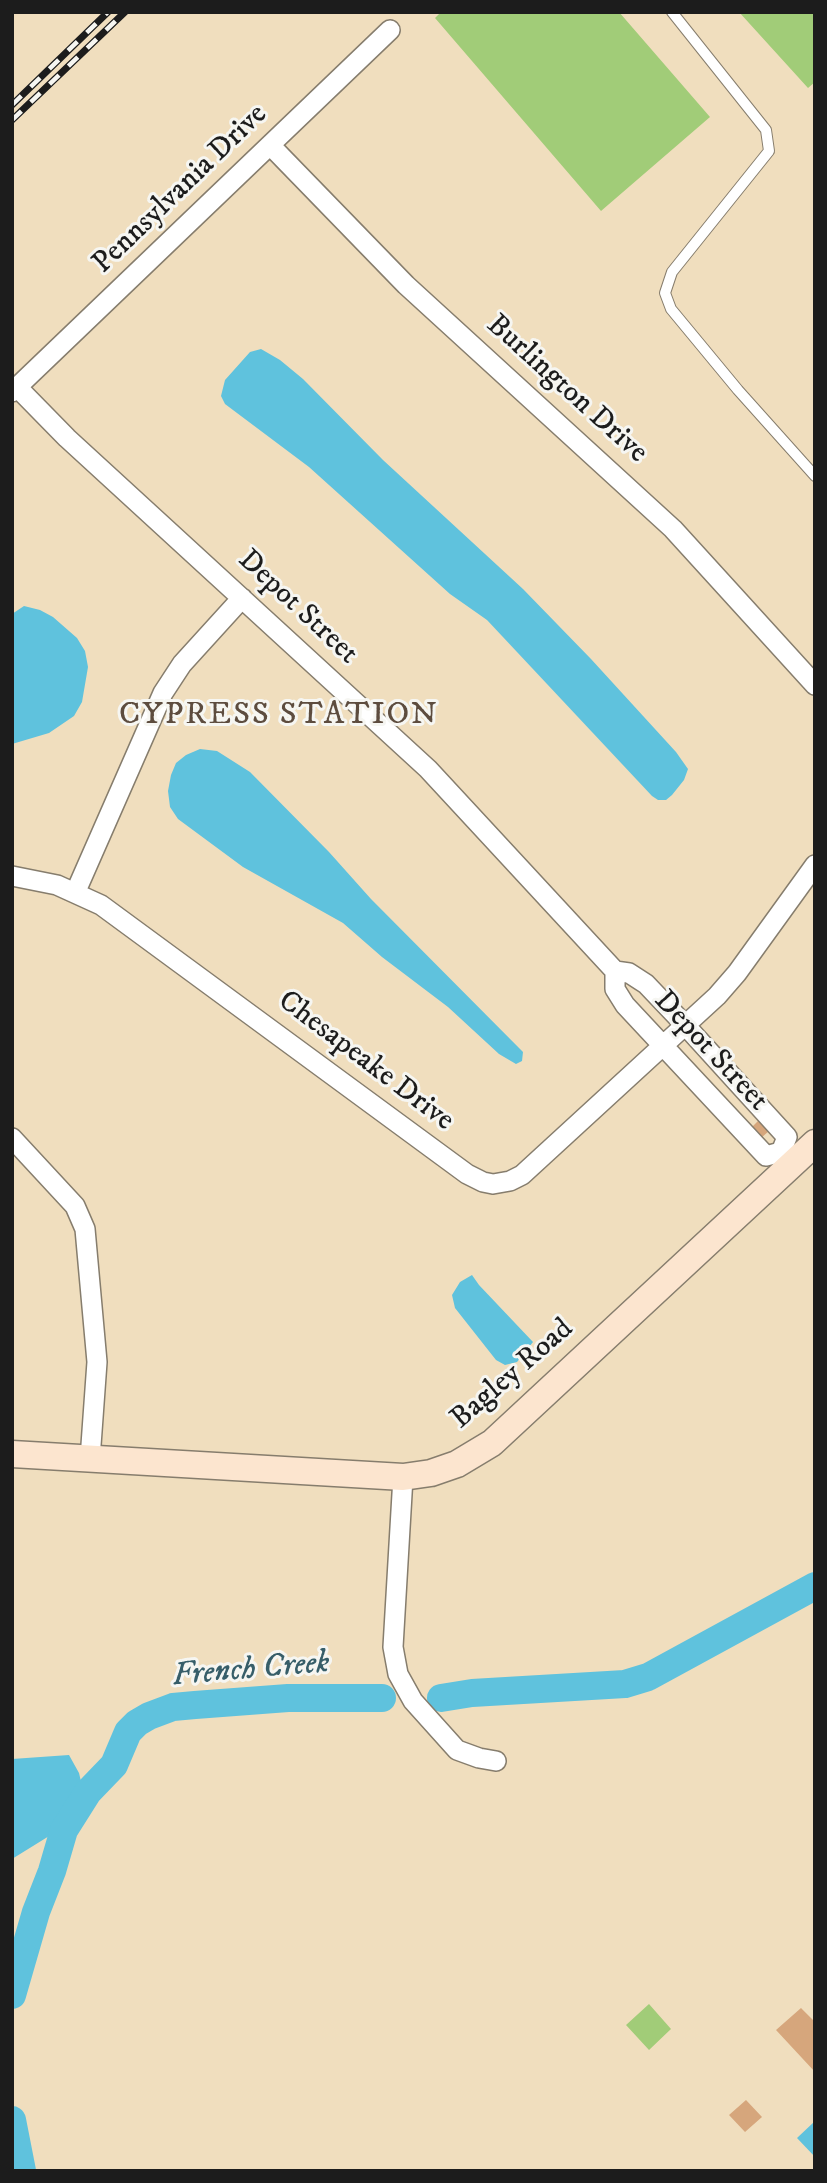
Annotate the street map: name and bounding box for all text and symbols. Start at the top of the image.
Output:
street label: Pennsylvania Drive [86,98,276,282]
street label: Burlington Drive [478,308,654,472]
street label: Depot Street [229,543,365,673]
district label: CYPRESS STATION [121,697,437,735]
street label: Chesapeake Drive [270,984,460,1140]
street label: Depot Street [645,984,775,1120]
street label: Bagley Road [444,1312,582,1438]
water label: French Creek [171,1645,331,1697]

